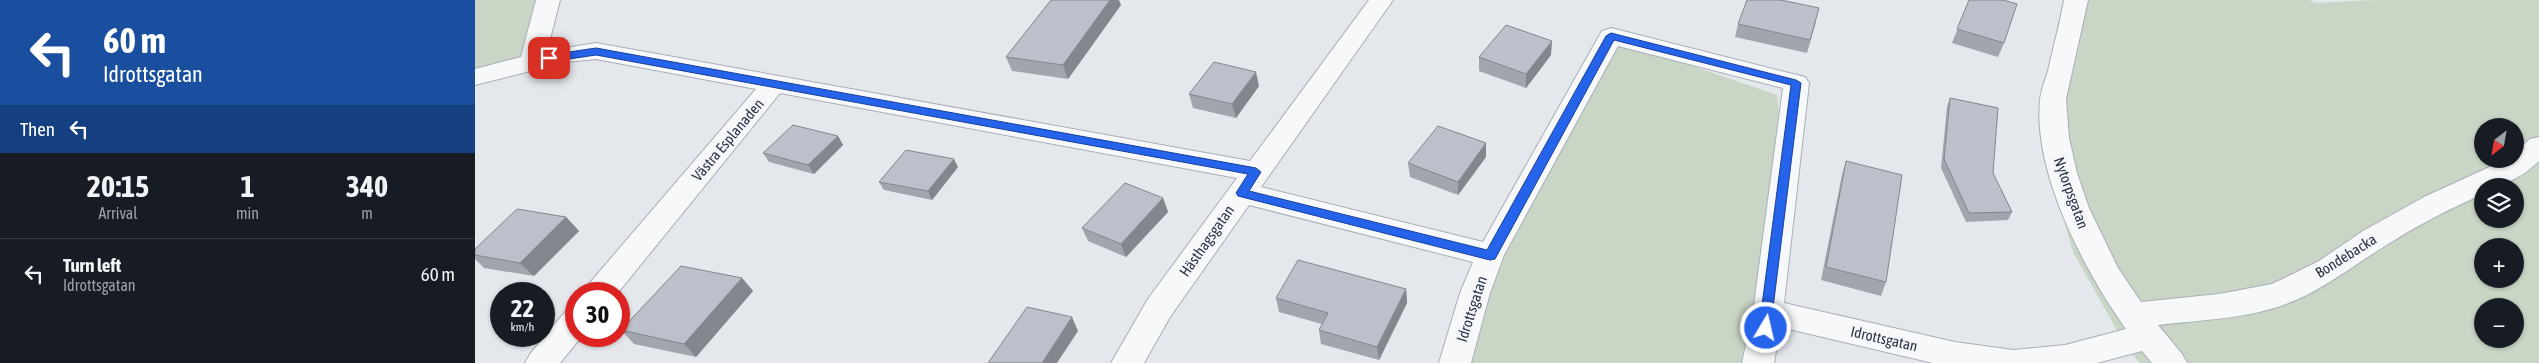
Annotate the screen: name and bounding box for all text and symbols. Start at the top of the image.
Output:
icon: left [20,20,85,85]
text: 60 m [103,20,166,60]
pin [528,37,570,79]
icon: arrive [535,44,563,72]
text: Idrottsgatan [103,61,203,87]
street label: Västra Esplanaden [688,95,767,184]
icon: left [65,115,93,143]
text: Then [20,118,55,140]
north arrow [2474,118,2524,168]
map controls [2474,118,2524,348]
street label: Nytorpsgatan [2051,155,2092,231]
text: 20:15 [87,169,149,203]
text: 1 [240,169,255,203]
text: 340 [346,169,388,203]
button: layers [2474,178,2524,228]
street label: Hästhagsgatan [1176,202,1237,280]
text: Arrival [98,204,138,222]
text: min [236,204,259,222]
text: m [361,204,373,222]
street label: Bondebacka [2312,230,2379,281]
button: + [2474,238,2524,288]
text: Turn left [63,254,121,276]
icon: left [20,260,48,288]
text: 60 m [421,263,455,285]
street label: Idrottsgatan [1453,274,1490,344]
text: Idrottsgatan [63,276,136,294]
speed limit sign: 30 [565,282,630,347]
text: 22 [511,294,534,322]
button: − [2474,298,2524,348]
position arrow [1739,301,1791,353]
text: km/h [511,320,534,334]
street label: Idrottsgatan [1849,323,1919,354]

